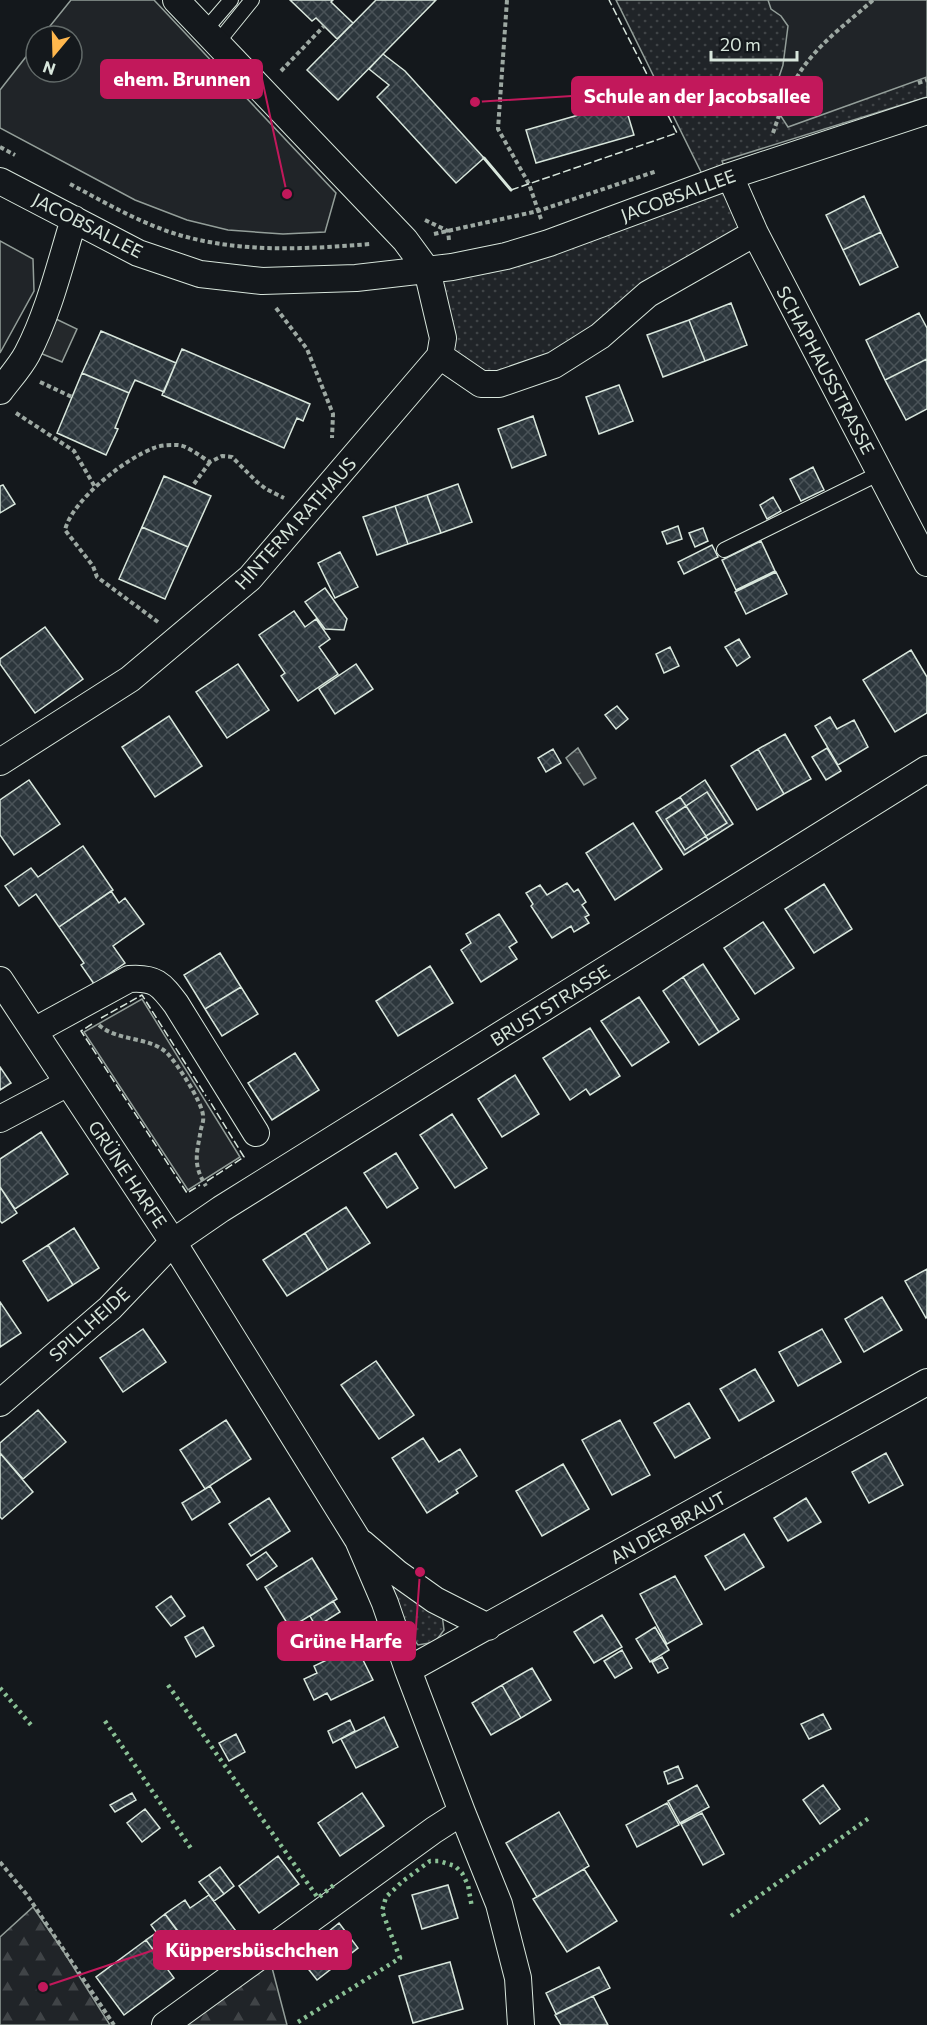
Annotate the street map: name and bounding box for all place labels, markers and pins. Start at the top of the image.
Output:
callout: ehem. Brunnen [101,60,262,98]
callout: Schule an der Jacobsallee [572,77,822,115]
callout: Grüne Harfe [278,1622,415,1660]
callout: Küppersbüschchen [154,1931,351,1969]

